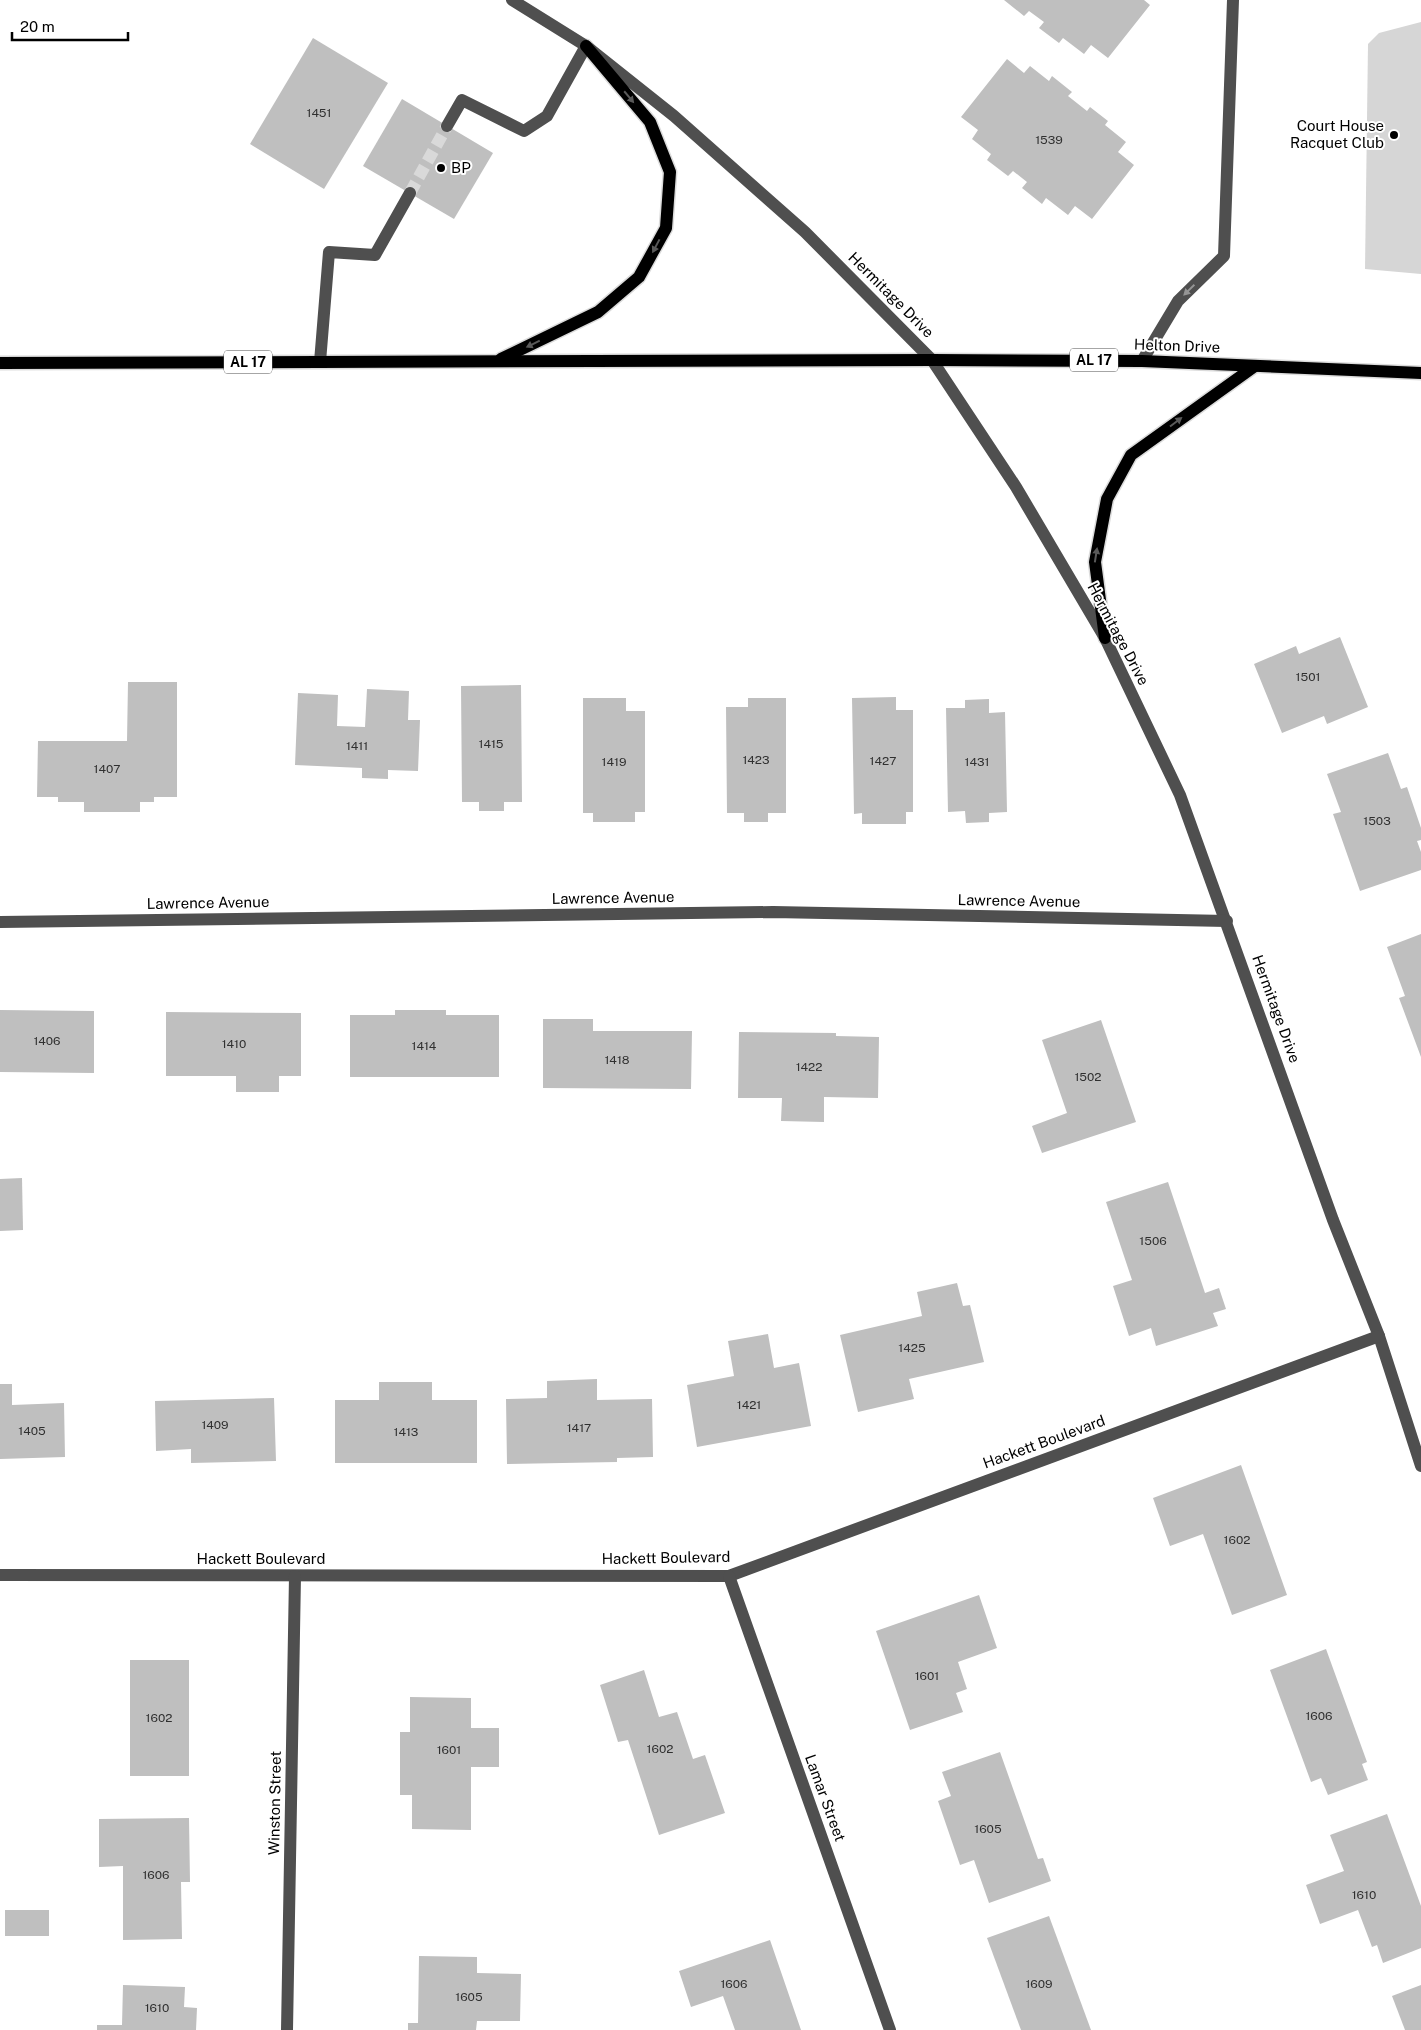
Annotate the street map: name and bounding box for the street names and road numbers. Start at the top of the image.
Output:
street label: Hermitage Drive [845,248,938,341]
street label: Helton Drive [1134,336,1220,355]
road number: AL 17 [1070,348,1118,372]
road number: AL 17 [224,351,272,374]
street label: Hermitage Drive [1084,580,1153,688]
street label: Lawrence Avenue [551,888,674,907]
street label: Lawrence Avenue [958,891,1081,910]
street label: Lawrence Avenue [146,893,269,912]
street label: Hermitage Drive [1249,953,1304,1065]
street label: Hackett Boulevard [980,1412,1107,1472]
street label: Hackett Boulevard [601,1548,731,1567]
street label: Hackett Boulevard [197,1550,325,1567]
street label: Winston Street [265,1751,284,1855]
street label: Lamar Street [802,1752,849,1844]

